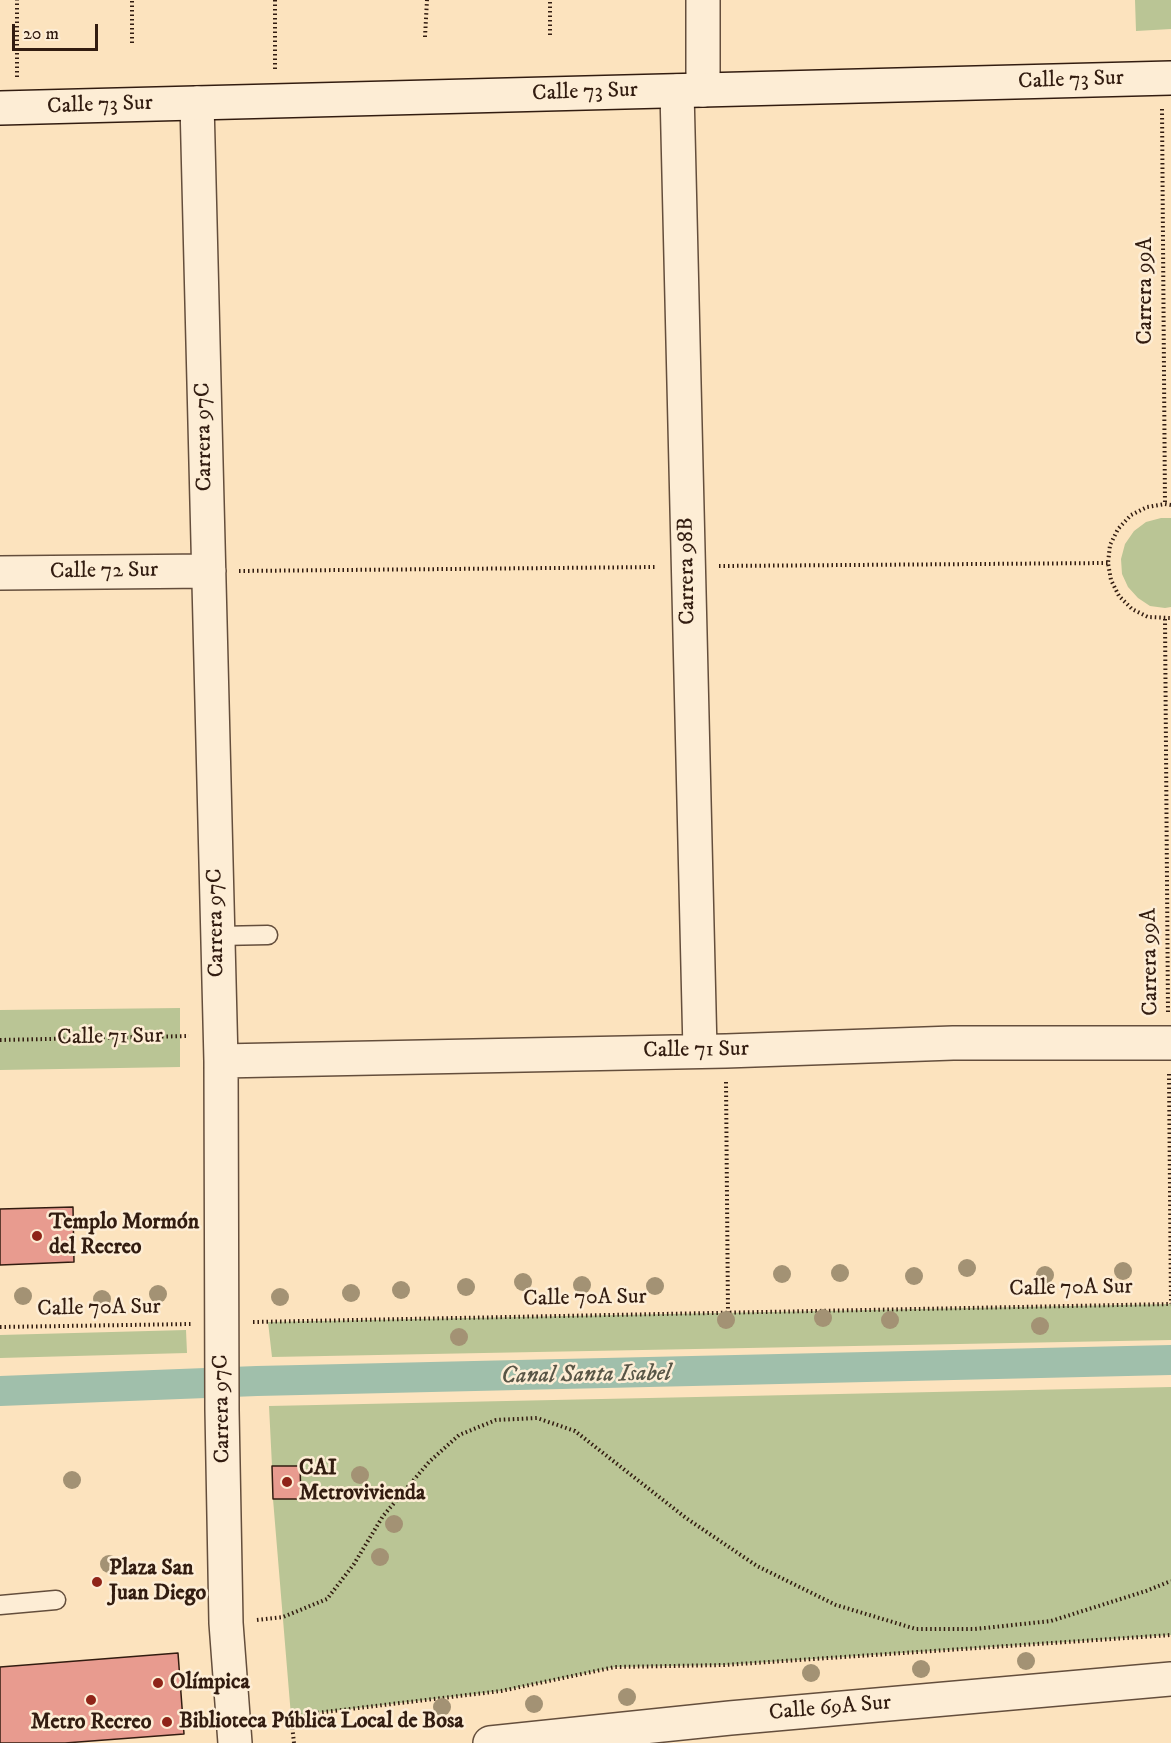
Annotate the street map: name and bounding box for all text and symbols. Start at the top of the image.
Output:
scale bar [15,12,100,50]
text: 20 m [23,23,59,45]
street label: Calle 73 Sur [1018,66,1124,96]
street label: Calle 73 Sur [532,78,638,108]
street label: Calle 73 Sur [47,91,153,121]
street label: Carrera 99A [1133,237,1159,345]
street label: Carrera 97C [191,382,219,492]
street label: Carrera 98B [674,517,702,625]
street label: Calle 72 Sur [50,558,158,586]
street label: Carrera 97C [203,868,231,978]
street label: Carrera 99A [1137,908,1165,1016]
street label: Calle 71 Sur [57,1024,163,1052]
street label: Calle 71 Sur [643,1037,749,1065]
place label: Templo Mormón del Recreo [49,1210,199,1262]
marker: Templo Mormón del Recreo [30,1229,44,1243]
street label: Calle 70A Sur [1009,1275,1133,1303]
street label: Calle 70A Sur [523,1285,647,1313]
street label: Calle 70A Sur [37,1295,161,1323]
street label: Carrera 97C [209,1354,237,1464]
water label: Canal Santa Isabel [501,1360,671,1392]
place label: CAI Metrovivienda [299,1456,425,1508]
marker: CAI Metrovivienda [280,1475,294,1489]
place label: Plaza San Juan Diego [109,1556,206,1608]
marker: Plaza San Juan Diego [90,1575,104,1589]
place label: Olímpica [170,1670,250,1696]
marker: Olímpica [151,1676,165,1690]
street label: Calle 69A Sur [768,1691,892,1727]
marker: Metro Recreo [84,1693,98,1707]
place label: Biblioteca Pública Local de Bosa [179,1709,464,1735]
place label: Metro Recreo [31,1710,151,1736]
marker: Biblioteca Pública Local de Bosa [160,1715,174,1729]

